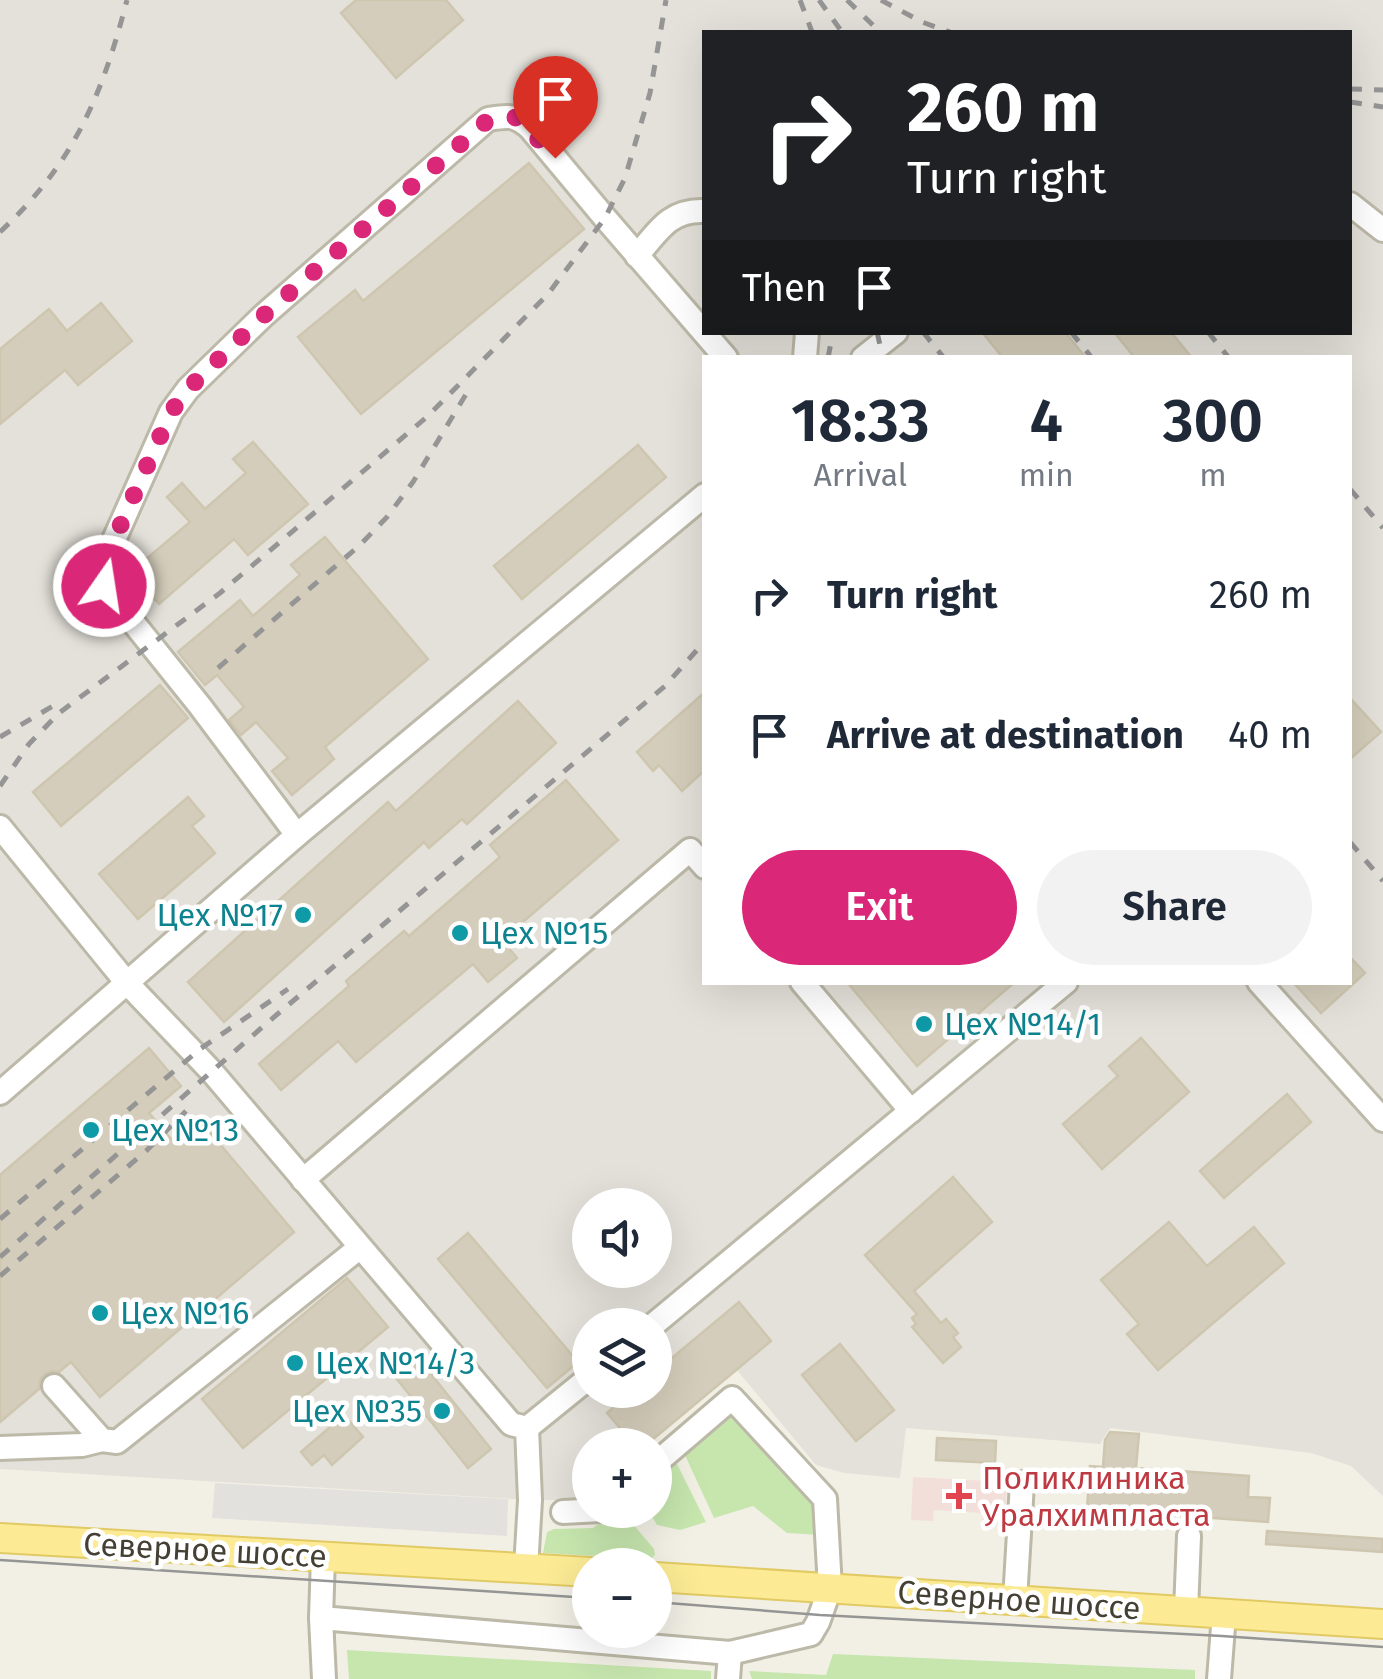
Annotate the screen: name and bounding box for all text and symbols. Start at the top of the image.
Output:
pin [513,56,598,159]
text: 260 m [907,66,1099,150]
icon: right [742,70,872,200]
icon: arrive [528,71,583,126]
text: Turn right [907,151,1106,205]
icon: arrive [847,260,902,315]
text: Then [742,265,827,311]
text: 18:33 [791,385,930,457]
text: 4 [1030,385,1063,457]
text: 300 [1163,385,1263,457]
text: Arrival [813,456,907,494]
text: min [1019,456,1074,494]
text: m [1199,456,1227,494]
position arrow [52,534,156,638]
icon: right [742,568,797,623]
text: Turn right [827,572,997,618]
text: 260 m [1209,572,1312,618]
icon: arrive [742,708,797,763]
text: Arrive at destination [827,712,1184,758]
text: 40 m [1228,712,1312,758]
button: Exit [742,850,1017,965]
button: Share [1037,850,1312,965]
place label: Цех №17 [157,896,283,934]
marker: Цех №17 [292,904,314,926]
place label: Цех №15 [480,914,608,952]
marker: Цех №15 [449,922,471,944]
place label: Цех №14/1 [944,1005,1101,1043]
marker: Цех №14/1 [913,1013,935,1035]
place label: Цех №13 [111,1111,239,1149]
marker: Цех №13 [80,1119,102,1141]
map controls [572,1188,672,1648]
button: sound [572,1188,672,1288]
place label: Цех №16 [120,1294,249,1332]
marker: Цех №16 [89,1302,111,1324]
button: layers [572,1308,672,1408]
place label: Цех №14/3 [315,1344,475,1382]
marker: Цех №14/3 [284,1352,306,1374]
place label: Цех №35 [292,1392,422,1430]
marker: Цех №35 [431,1400,453,1422]
button: + [572,1428,672,1528]
place label: Поликлиника Уралхимпласта [982,1459,1211,1534]
marker: Поликлиника Уралхимпласта [946,1483,972,1509]
street label: Северное шоссе [82,1525,328,1575]
button: − [572,1548,672,1648]
street label: Северное шоссе [896,1573,1142,1627]

